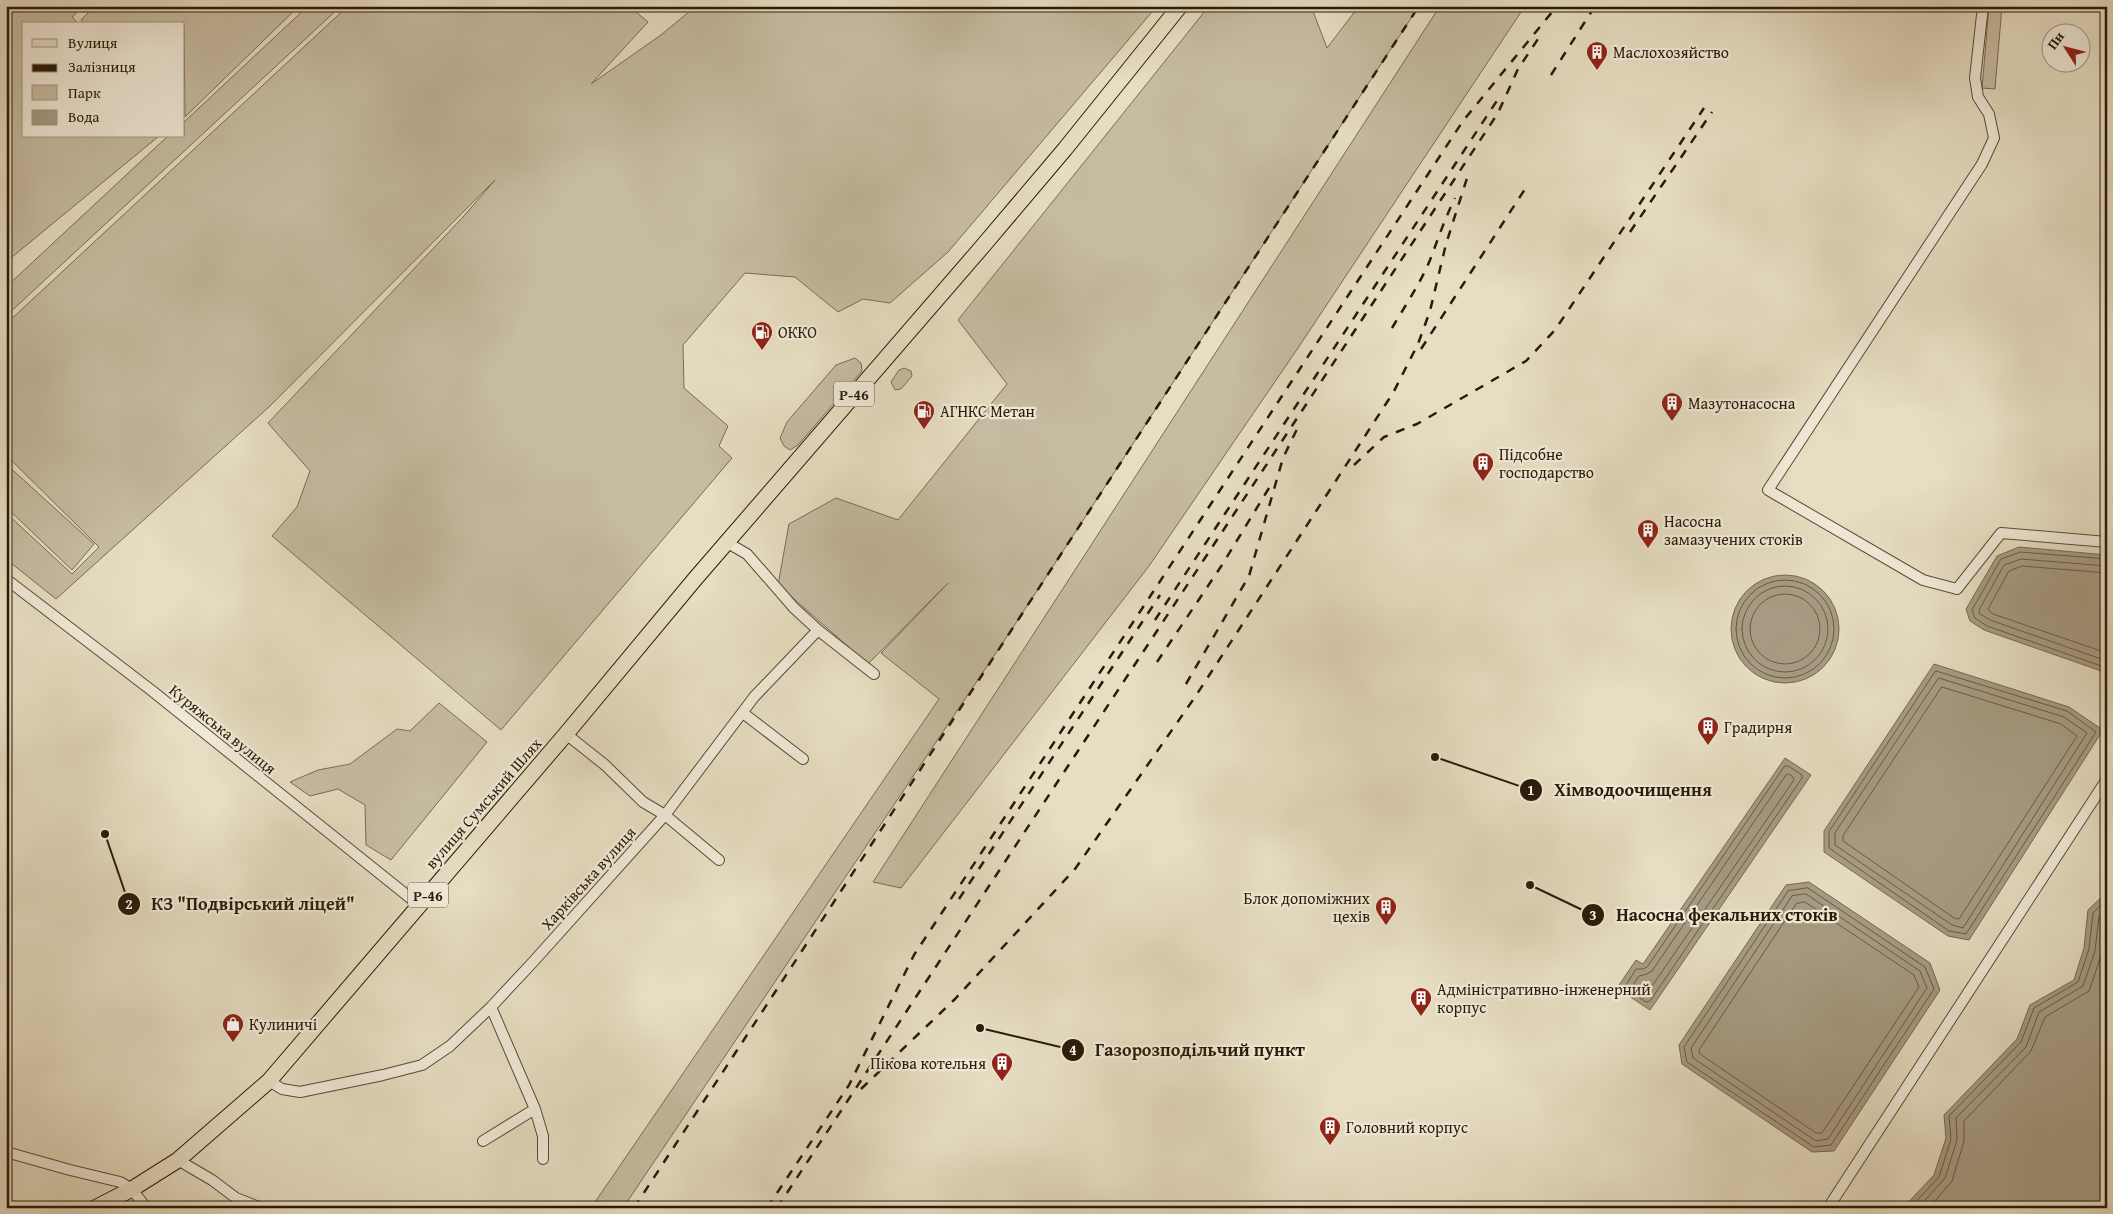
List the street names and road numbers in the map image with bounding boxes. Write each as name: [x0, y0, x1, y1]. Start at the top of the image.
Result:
road number: Р-46: [834, 382, 874, 406]
street label: Куряжська вулиця: [164, 678, 282, 780]
street label: вулиця Сумський Шлях: [419, 731, 547, 874]
street label: Харківська вулиця: [535, 821, 641, 935]
road number: Р-46: [408, 882, 448, 908]

